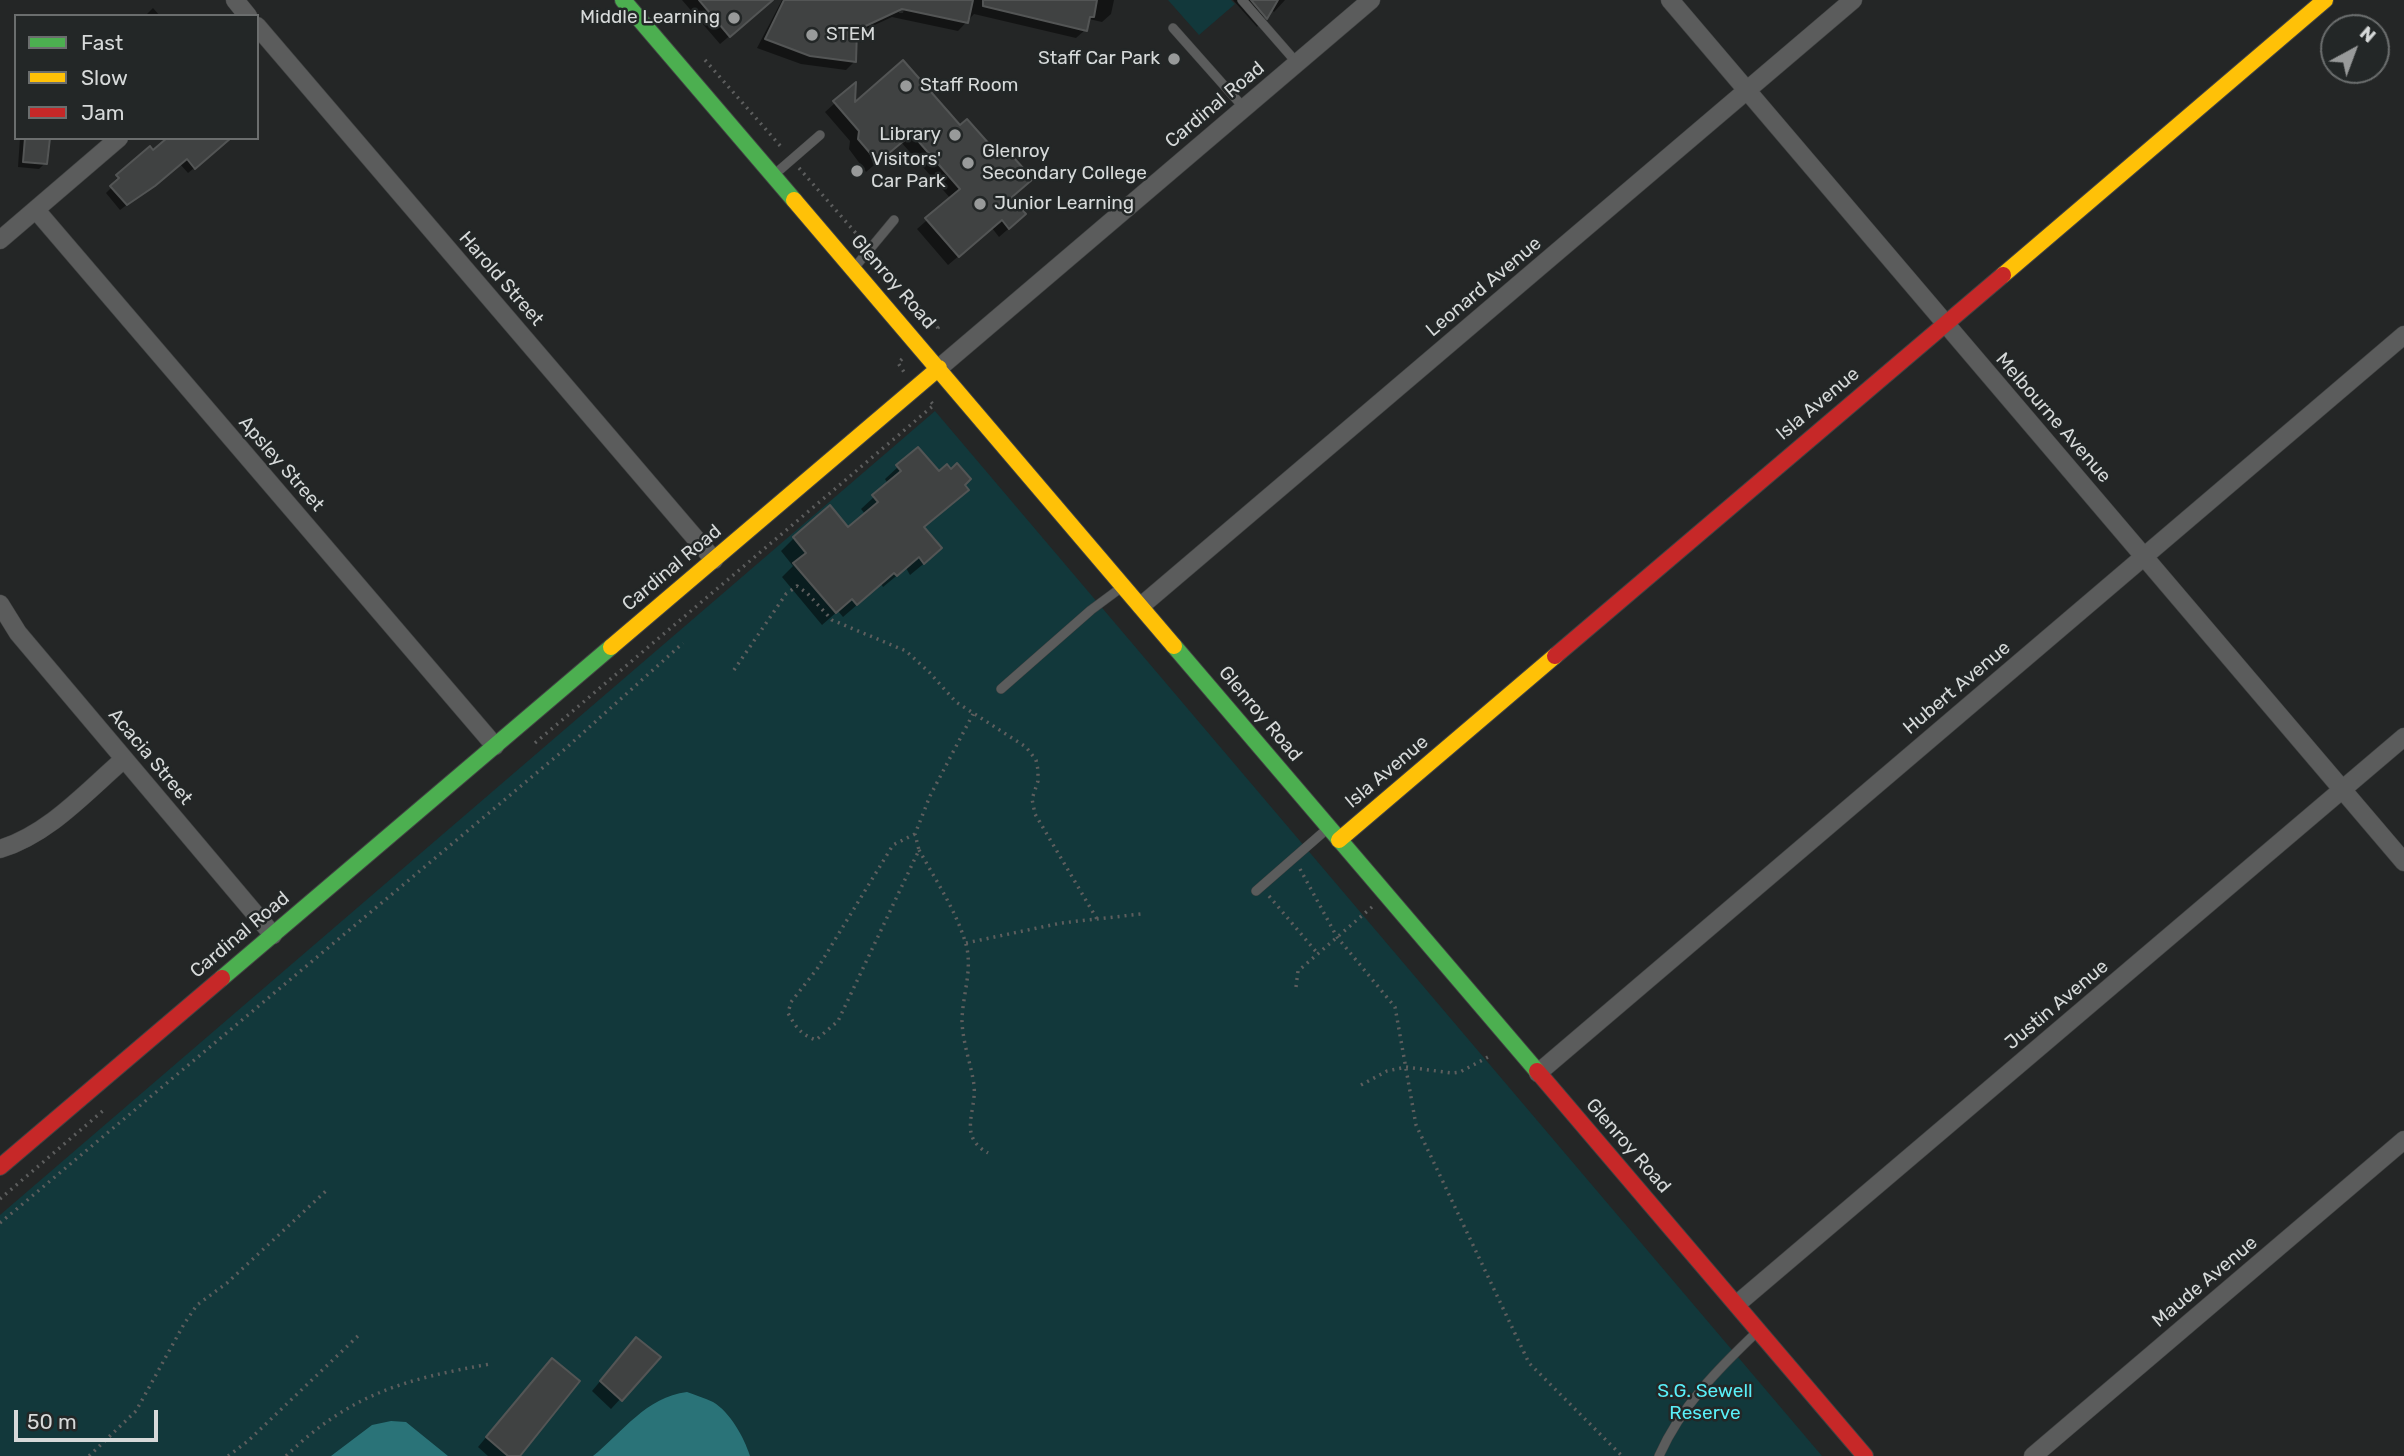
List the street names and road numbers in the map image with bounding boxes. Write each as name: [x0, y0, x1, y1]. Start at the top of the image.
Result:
street label: Cardinal Road: [1161, 57, 1269, 153]
street label: Harold Street: [454, 227, 548, 331]
street label: Glenroy Road: [846, 230, 940, 334]
street label: Leonard Avenue: [1422, 232, 1546, 342]
street label: Melbourne Avenue: [1990, 348, 2116, 488]
street label: Isla Avenue: [1772, 363, 1864, 445]
street label: Apsley Street: [233, 412, 329, 516]
street label: Cardinal Road: [618, 520, 726, 616]
street label: Hubert Avenue: [1899, 637, 2015, 739]
street label: Glenroy Road: [1214, 662, 1306, 766]
street label: Acacia Street: [103, 704, 197, 810]
street label: Isla Avenue: [1341, 731, 1433, 813]
street label: Cardinal Road: [186, 887, 294, 983]
street label: Justin Avenue: [2001, 955, 2113, 1055]
street label: Glenroy Road: [1581, 1094, 1675, 1198]
street label: Maude Avenue: [2148, 1231, 2262, 1333]

